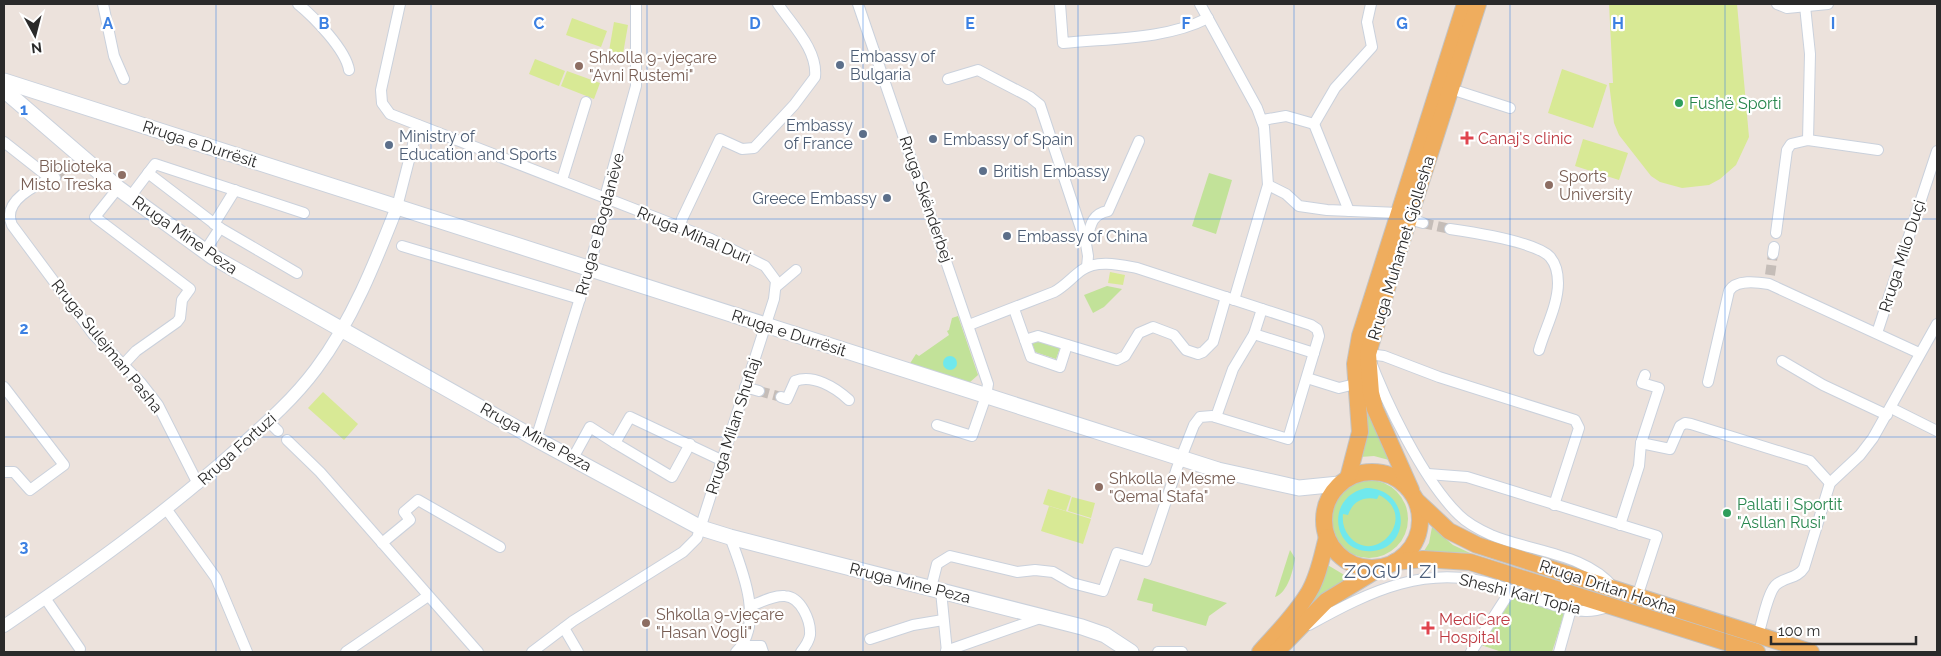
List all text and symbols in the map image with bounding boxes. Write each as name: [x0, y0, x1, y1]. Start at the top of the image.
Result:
north arrow: [10, 10, 60, 60]
text: A: [103, 14, 114, 33]
text: B: [319, 14, 330, 33]
text: C: [534, 14, 545, 33]
text: D: [749, 14, 761, 33]
text: E: [965, 14, 975, 33]
text: F: [1181, 14, 1191, 33]
text: G: [1396, 14, 1408, 33]
text: H: [1612, 14, 1624, 33]
text: I: [1831, 14, 1835, 33]
text: N: [30, 39, 43, 56]
place label: Embassy of Bulgaria: [850, 47, 936, 84]
place label: Shkolla 9-vjeçare "Avni Rustemi": [589, 48, 717, 85]
marker: Embassy of Bulgaria: [834, 59, 846, 71]
marker: Shkolla 9-vjeçare "Avni Rustemi": [573, 60, 585, 72]
place label: Fushë Sporti: [1689, 94, 1782, 113]
marker: Fushë Sporti: [1673, 97, 1685, 109]
text: 1: [20, 100, 28, 119]
street label: Rruga e Durrësit: [140, 116, 260, 172]
place label: Embassy of France: [784, 116, 853, 153]
place label: Ministry of Education and Sports: [399, 127, 557, 164]
marker: Embassy of France: [857, 128, 869, 140]
place label: Canaj's clinic: [1478, 129, 1573, 148]
place label: Embassy of Spain: [943, 130, 1073, 149]
marker: Canaj's clinic: [1460, 131, 1474, 145]
street label: Rruga Skënderbej: [895, 133, 957, 265]
marker: Embassy of Spain: [927, 133, 939, 145]
marker: Ministry of Education and Sports: [383, 139, 395, 151]
street label: Rruga e Bogdanëve: [572, 151, 628, 297]
street label: Rruga Muhamet Gjollesha: [1364, 154, 1438, 342]
place label: Biblioteka Misto Treska: [20, 157, 112, 194]
place label: British Embassy: [993, 162, 1110, 181]
marker: British Embassy: [977, 165, 989, 177]
place label: Sports University: [1559, 167, 1633, 204]
marker: Biblioteka Misto Treska: [116, 169, 128, 181]
marker: Sports University: [1543, 179, 1555, 191]
place label: Greece Embassy: [752, 189, 877, 208]
street label: Rruga Mine Peza: [129, 192, 241, 278]
marker: Greece Embassy: [881, 192, 893, 204]
street label: Rruga Milo Duçi: [1875, 197, 1929, 315]
street label: Rruga Mihal Duri: [634, 202, 754, 268]
place label: Embassy of China: [1017, 227, 1148, 246]
marker: Embassy of China: [1001, 230, 1013, 242]
street label: Rruga Sulejman Pasha: [47, 276, 167, 416]
street label: Rruga e Durrësit: [729, 305, 849, 361]
text: 2: [19, 319, 29, 338]
street label: Rruga Milan Shuflaj: [702, 355, 764, 497]
street label: Rruga Mine Peza: [477, 399, 595, 475]
street label: Rruga Fortuzi: [194, 409, 280, 489]
place label: Shkolla e Mesme "Qemal Stafa": [1109, 469, 1236, 506]
marker: Shkolla e Mesme "Qemal Stafa": [1093, 481, 1105, 493]
place label: Pallati i Sportit "Asllan Rusi": [1737, 495, 1843, 532]
marker: Pallati i Sportit "Asllan Rusi": [1721, 507, 1733, 519]
text: 3: [20, 537, 29, 556]
street label: Rruga Dritan Hoxha: [1537, 556, 1679, 618]
street label: Rruga Mine Peza: [847, 559, 973, 607]
district label: ZOGU I ZI: [1344, 560, 1438, 582]
street label: Sheshi Karl Topia: [1457, 570, 1583, 618]
place label: Shkolla 9-vjeçare "Hasan Vogli": [656, 605, 784, 642]
place label: MediCare Hospital: [1439, 610, 1510, 647]
scale bar: [1771, 614, 1916, 646]
marker: Shkolla 9-vjeçare "Hasan Vogli": [640, 617, 652, 629]
marker: MediCare Hospital: [1421, 621, 1435, 635]
text: 100 m: [1778, 622, 1820, 640]

